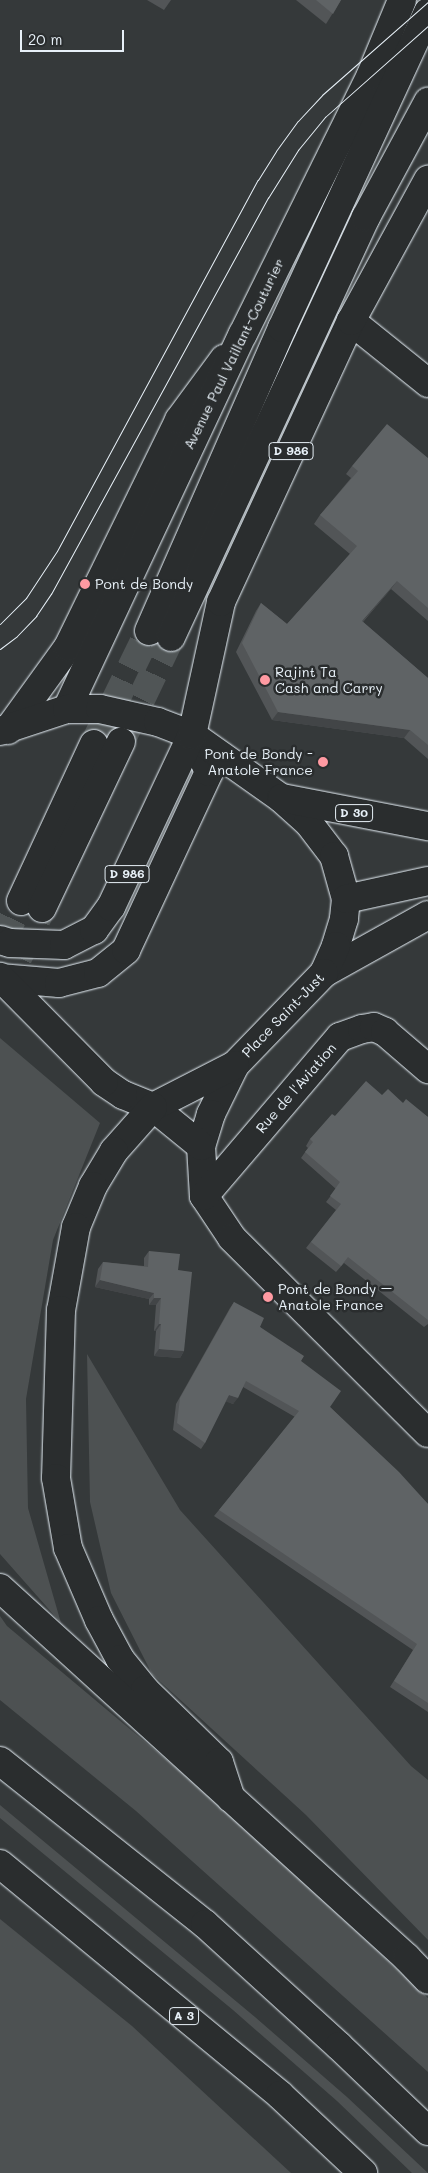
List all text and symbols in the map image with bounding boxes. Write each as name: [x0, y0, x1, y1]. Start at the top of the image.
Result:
scale bar: [22, 20, 126, 52]
text: 20 m: [28, 29, 62, 49]
street label: Avenue Paul Vaillant-Couturier: [180, 256, 288, 452]
road number: D 986: [268, 442, 314, 461]
place label: Pont de Bondy: [95, 576, 193, 592]
marker: Pont de Bondy: [79, 578, 91, 590]
place label: Rajint Ta Cash and Carry: [275, 664, 383, 696]
marker: Rajint Ta Cash and Carry: [259, 674, 271, 686]
place label: Pont de Bondy - Anatole France: [204, 746, 313, 779]
marker: Pont de Bondy - Anatole France: [317, 756, 329, 768]
road number: D 30: [334, 804, 374, 822]
road number: D 986: [104, 864, 150, 884]
street label: Place Saint-Just: [238, 969, 328, 1061]
street label: Rue de l'Aviation: [252, 1040, 340, 1136]
place label: Pont de Bondy – Anatole France: [278, 1281, 392, 1314]
marker: Pont de Bondy – Anatole France: [262, 1291, 274, 1303]
road number: A 3: [169, 2006, 199, 2025]

